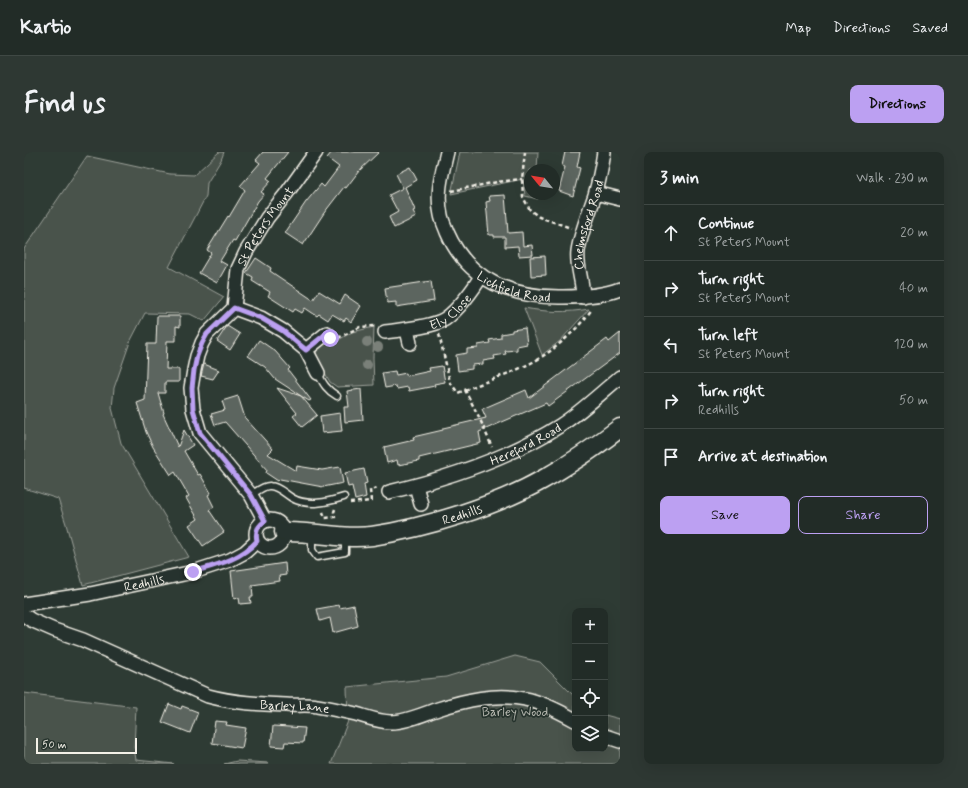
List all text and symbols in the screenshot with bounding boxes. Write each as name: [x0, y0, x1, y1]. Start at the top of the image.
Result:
text: Kartio: [20, 15, 71, 40]
text: Map: [785, 19, 811, 37]
text: Directions: [833, 19, 891, 37]
text: Saved: [913, 19, 948, 37]
button: Directions: [850, 85, 944, 123]
text: Find us: [24, 86, 105, 123]
north arrow: [524, 164, 560, 200]
text: 3 min: [660, 167, 699, 189]
text: Walk · 230 m: [856, 170, 928, 187]
street label: Chelmsford Road: [571, 178, 609, 271]
street label: St Peters Mount: [234, 184, 298, 269]
text: Continue: [698, 214, 754, 234]
icon: ahead: [660, 222, 682, 244]
text: 20 m: [900, 224, 928, 241]
text: St Peters Mount: [698, 234, 790, 251]
street label: Lichfield Road: [473, 268, 551, 307]
text: Turn right: [698, 270, 765, 290]
icon: right: [660, 278, 682, 300]
text: 40 m: [899, 280, 928, 297]
text: St Peters Mount: [698, 290, 790, 307]
street label: Ely Close: [428, 291, 476, 335]
text: Turn left: [698, 326, 758, 346]
route start: [321, 329, 339, 347]
icon: left: [660, 334, 682, 356]
text: 120 m: [894, 336, 928, 353]
text: St Peters Mount: [698, 346, 790, 363]
text: Turn right: [698, 382, 765, 402]
icon: right: [660, 390, 682, 412]
text: 50 m: [899, 392, 928, 409]
text: Redhills: [698, 402, 739, 419]
street label: Hereford Road: [488, 420, 565, 470]
icon: arrive: [660, 446, 682, 468]
text: Arrive at destination: [698, 447, 827, 467]
button: Save: [660, 496, 790, 534]
button: Share: [798, 496, 928, 534]
street label: Redhills: [440, 501, 485, 530]
route end: [184, 563, 202, 581]
street label: Redhills: [123, 571, 166, 597]
map controls: [572, 608, 608, 752]
button: +: [572, 608, 608, 644]
button: −: [572, 644, 608, 680]
button: locate: [572, 680, 608, 716]
street label: Barley Lane: [260, 697, 331, 718]
park label: Barley Wood: [482, 704, 548, 721]
button: layers: [572, 716, 608, 752]
scale bar: [36, 736, 137, 755]
text: 50 m: [42, 738, 67, 752]

